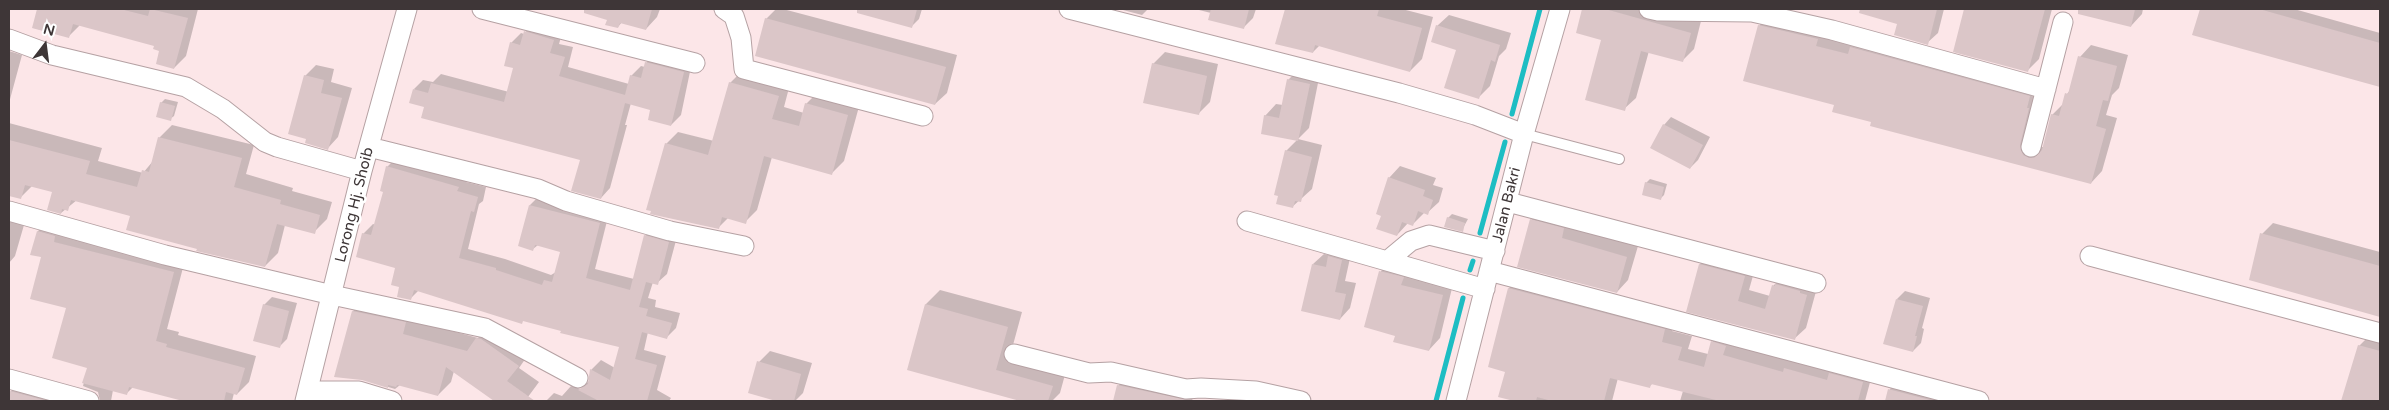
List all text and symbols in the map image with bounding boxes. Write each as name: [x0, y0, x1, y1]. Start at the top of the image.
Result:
north arrow: [20, 20, 70, 70]
text: N: [41, 20, 57, 40]
street label: Lorong Hj. Shoib: [332, 145, 378, 265]
street label: Jalan Bakri: [1489, 165, 1525, 245]

